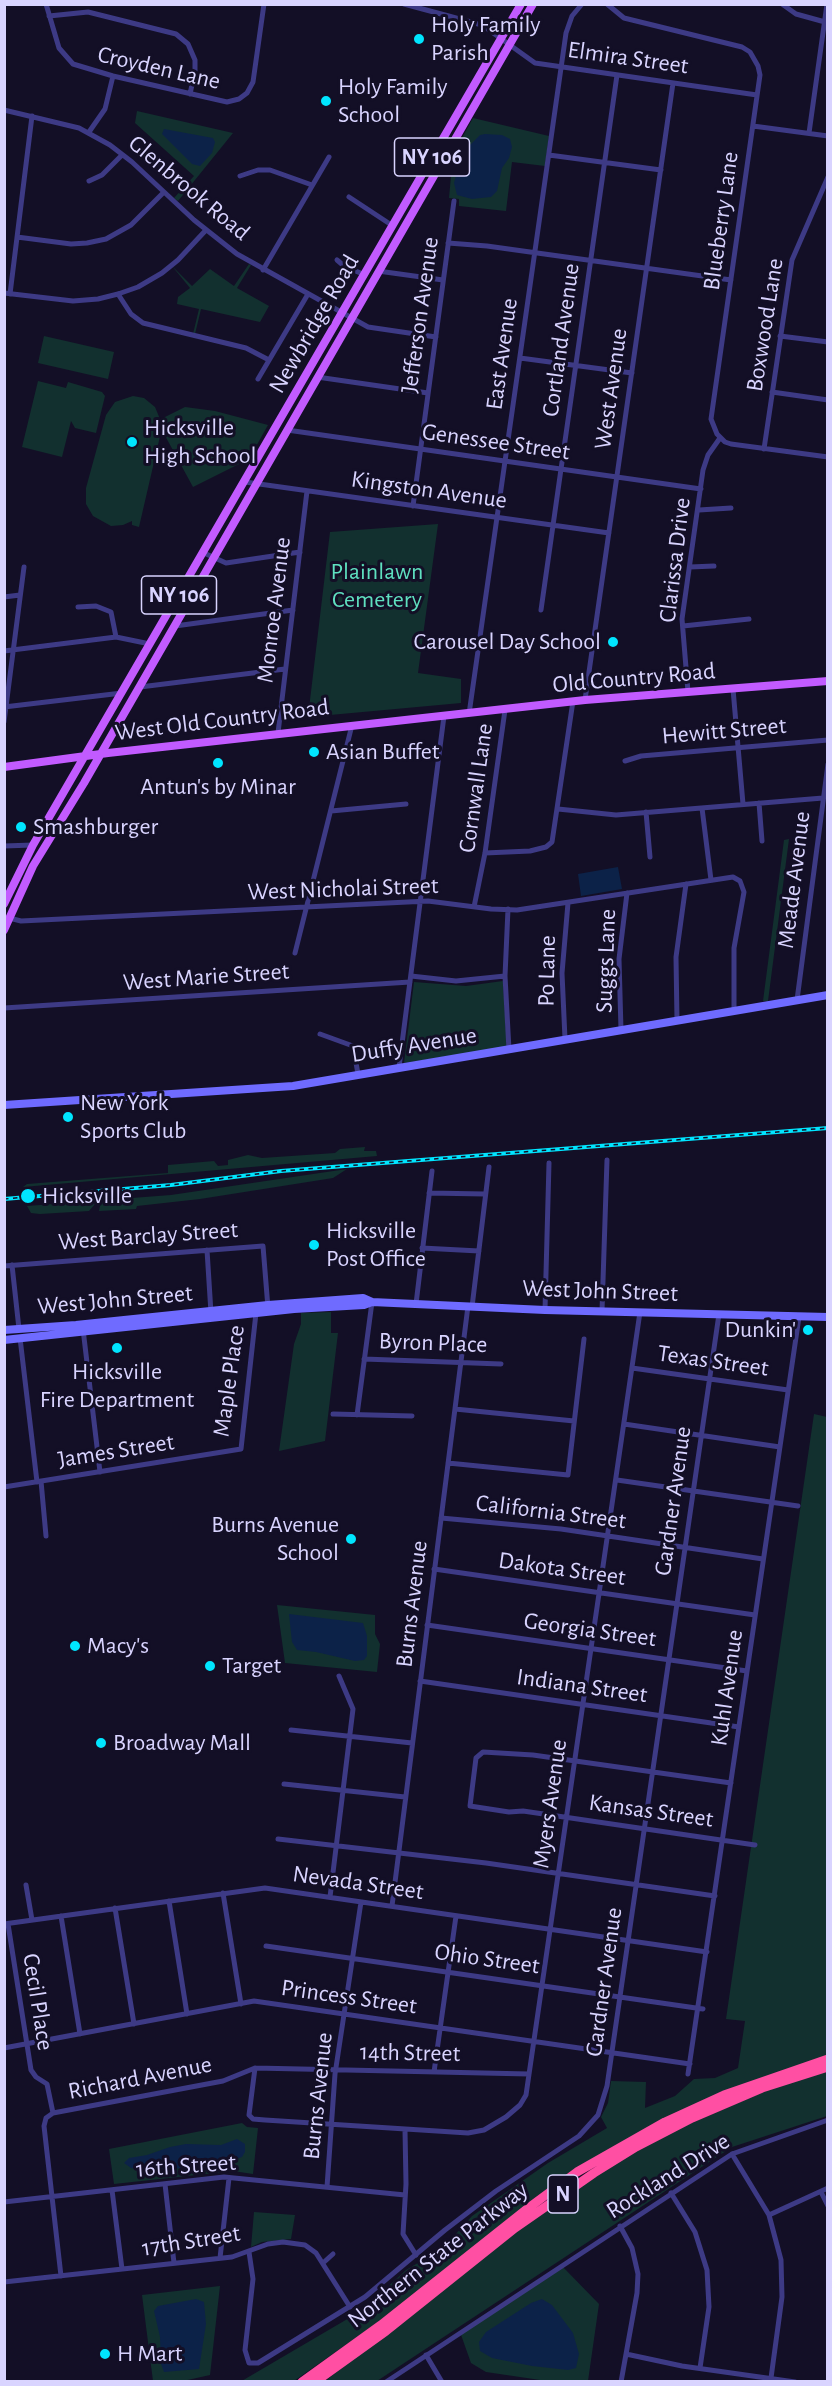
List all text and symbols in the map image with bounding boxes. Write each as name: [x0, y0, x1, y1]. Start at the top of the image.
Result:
place label: Holy Family Parish: [431, 11, 541, 67]
marker: Holy Family Parish: [412, 32, 426, 46]
street label: Elmira Street: [566, 35, 690, 81]
street label: Croyden Lane: [95, 40, 223, 96]
place label: Holy Family School: [338, 73, 448, 129]
marker: Holy Family School: [319, 94, 333, 108]
street label: Glenbrook Road: [122, 129, 256, 247]
road number: NY 106: [394, 138, 470, 176]
street label: Blueberry Lane: [697, 150, 745, 292]
street label: Jefferson Avenue: [395, 235, 445, 395]
street label: Newbridge Road: [263, 249, 365, 399]
street label: Boxwood Lane: [740, 256, 790, 394]
street label: Cortland Avenue: [536, 262, 586, 418]
street label: East Avenue: [480, 296, 524, 412]
street label: West Avenue: [588, 327, 634, 451]
place label: Hicksville High School: [144, 414, 256, 470]
street label: Genessee Street: [420, 417, 572, 467]
marker: Hicksville High School: [125, 435, 139, 449]
street label: Kingston Avenue: [349, 465, 509, 515]
street label: Clarissa Drive: [653, 496, 697, 624]
street label: Monroe Avenue: [251, 535, 297, 685]
park label: Plainlawn Cemetery: [331, 558, 423, 614]
road number: NY 106: [142, 576, 216, 614]
place label: Carousel Day School: [414, 628, 601, 656]
marker: Carousel Day School: [606, 635, 620, 649]
street label: Old Country Road: [551, 657, 717, 699]
street label: West Old Country Road: [113, 693, 331, 747]
street label: Hewitt Street: [661, 711, 787, 751]
street label: Cornwall Lane: [453, 722, 499, 854]
place label: Asian Buffet: [326, 738, 439, 766]
marker: Asian Buffet: [307, 745, 321, 759]
marker: Antun's by Minar: [211, 756, 225, 770]
place label: Antun's by Minar: [140, 773, 296, 801]
street label: Meade Avenue: [771, 810, 817, 950]
place label: Smashburger: [33, 813, 158, 841]
marker: Smashburger: [14, 820, 28, 834]
street label: West Nicholai Street: [247, 871, 439, 907]
street label: Suggs Lane: [590, 908, 622, 1014]
street label: Po Lane: [532, 935, 562, 1007]
street label: West Marie Street: [122, 957, 290, 997]
street label: Duffy Avenue: [349, 1021, 479, 1069]
place label: New York Sports Club: [80, 1089, 186, 1145]
marker: New York Sports Club: [61, 1110, 75, 1124]
place label: Hicksville: [42, 1182, 132, 1210]
marker: Hicksville: [19, 1187, 37, 1205]
street label: West Barclay Street: [57, 1215, 239, 1257]
place label: Hicksville Post Office: [326, 1217, 426, 1273]
marker: Hicksville Post Office: [307, 1238, 321, 1252]
street label: West John Street: [522, 1274, 678, 1308]
street label: West John Street: [36, 1279, 194, 1321]
place label: Dunkin': [725, 1316, 796, 1344]
street label: Maple Place: [207, 1323, 251, 1439]
marker: Dunkin': [801, 1323, 815, 1337]
street label: Byron Place: [378, 1327, 488, 1359]
street label: Texas Street: [656, 1339, 770, 1383]
marker: Hicksville Fire Department: [110, 1341, 124, 1355]
place label: Hicksville Fire Department: [40, 1358, 194, 1414]
street label: Gardner Avenue: [648, 1425, 698, 1577]
street label: James Street: [56, 1428, 176, 1474]
street label: California Street: [474, 1488, 628, 1536]
place label: Burns Avenue School: [211, 1511, 339, 1567]
marker: Burns Avenue School: [344, 1532, 358, 1546]
street label: Burns Avenue: [390, 1539, 434, 1669]
street label: Dakota Street: [497, 1546, 627, 1592]
street label: Georgia Street: [522, 1606, 658, 1654]
street label: Kuhl Avenue: [705, 1628, 749, 1748]
place label: Macy's: [87, 1632, 149, 1660]
marker: Macy's: [68, 1639, 82, 1653]
place label: Target: [222, 1652, 281, 1680]
marker: Target: [203, 1659, 217, 1673]
street label: Indiana Street: [515, 1663, 649, 1709]
place label: Broadway Mall: [113, 1729, 251, 1757]
marker: Broadway Mall: [94, 1736, 108, 1750]
street label: Myers Avenue: [527, 1738, 573, 1870]
street label: Kansas Street: [587, 1788, 715, 1834]
street label: Nevada Street: [291, 1860, 425, 1906]
street label: Gardner Avenue: [579, 1906, 629, 2058]
street label: Ohio Street: [433, 1937, 541, 1981]
street label: Cecil Place: [16, 1951, 60, 2053]
street label: Princess Street: [279, 1973, 419, 2021]
street label: Burns Avenue: [297, 2031, 339, 2161]
street label: 14th Street: [360, 2038, 460, 2068]
street label: Richard Avenue: [66, 2050, 214, 2106]
street label: Rockland Drive: [601, 2127, 735, 2225]
street label: 16th Street: [135, 2148, 237, 2184]
road number: N: [548, 2175, 578, 2213]
street label: Northern State Parkway: [342, 2176, 534, 2334]
street label: 17th Street: [140, 2219, 242, 2263]
place label: H Mart: [117, 2340, 182, 2368]
marker: H Mart: [98, 2347, 112, 2361]

